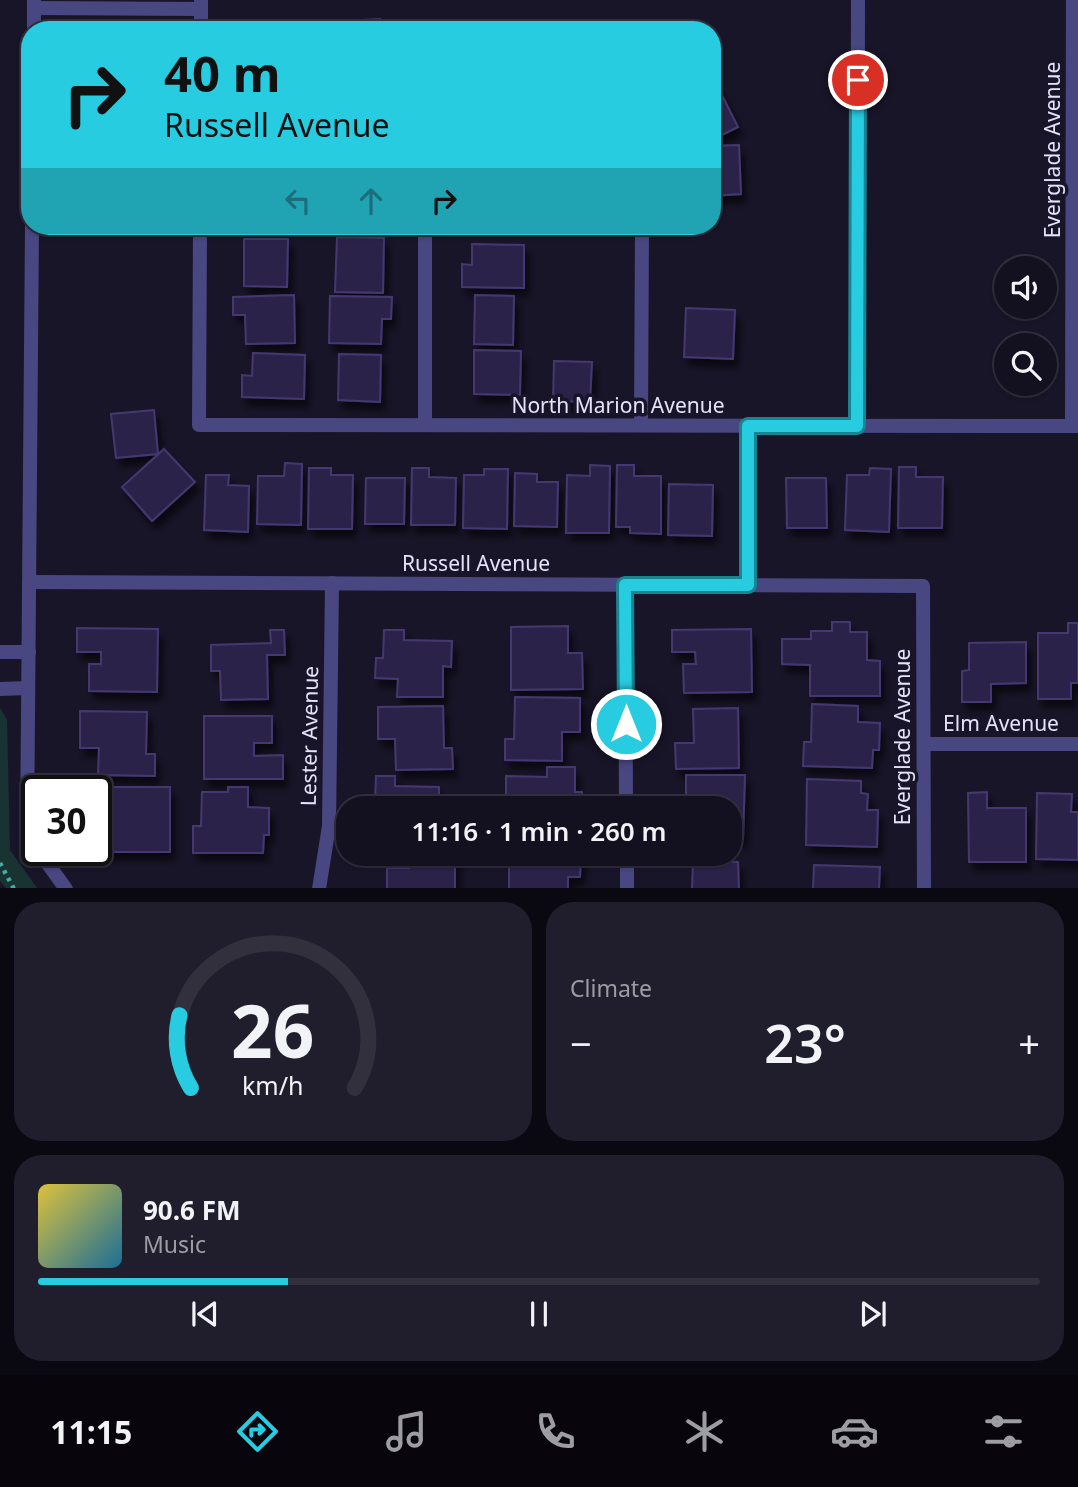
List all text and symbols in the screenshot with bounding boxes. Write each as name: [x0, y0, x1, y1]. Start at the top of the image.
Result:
text: 40 m: [164, 40, 281, 106]
icon: right: [49, 49, 140, 140]
pin: [828, 50, 888, 110]
icon: arrive: [839, 61, 877, 99]
street label: Everglade Avenue: [1038, 62, 1066, 238]
text: Russell Avenue: [164, 103, 390, 146]
icon: left: [279, 182, 317, 220]
icon: ahead: [352, 182, 390, 220]
icon: right: [425, 182, 463, 220]
map controls: [994, 256, 1057, 396]
button: sound: [994, 256, 1057, 319]
button: search: [994, 333, 1057, 396]
street label: North Marion Avenue: [511, 391, 725, 419]
street label: Russell Avenue: [402, 549, 550, 577]
street label: Everglade Avenue: [888, 649, 916, 825]
street label: Lester Avenue: [294, 666, 324, 806]
position arrow: [589, 687, 663, 761]
street label: Elm Avenue: [943, 709, 1059, 737]
speed limit sign: 30: [21, 775, 112, 866]
text: 11:16 · 1 min · 260 m: [412, 813, 666, 849]
text: Climate: [570, 972, 652, 1004]
text: 26: [231, 980, 315, 1079]
text: 23°: [764, 1007, 846, 1078]
text: −: [570, 1017, 592, 1069]
text: +: [1018, 1017, 1040, 1069]
text: km/h: [242, 1067, 304, 1101]
text: 90.6 FM: [143, 1192, 240, 1228]
text: Music: [143, 1228, 206, 1260]
icon: previous: [186, 1295, 224, 1333]
icon: pause: [520, 1295, 558, 1333]
icon: next: [854, 1295, 892, 1333]
icon: directions: [233, 1407, 282, 1456]
icon: music: [382, 1407, 431, 1456]
icon: phone: [531, 1407, 580, 1456]
icon: climate: [680, 1407, 729, 1456]
icon: car: [830, 1407, 879, 1456]
icon: filters: [979, 1407, 1028, 1456]
text: 11:15: [50, 1410, 132, 1453]

